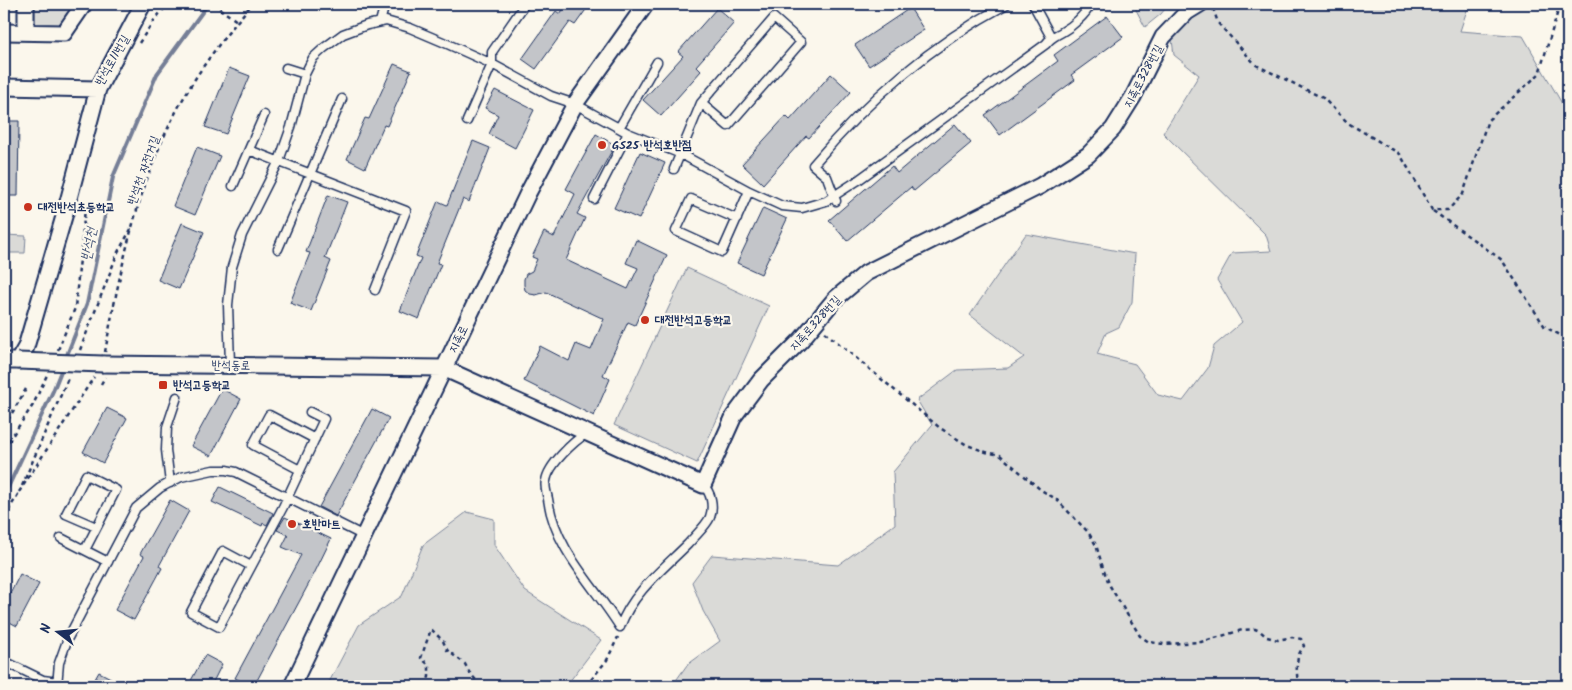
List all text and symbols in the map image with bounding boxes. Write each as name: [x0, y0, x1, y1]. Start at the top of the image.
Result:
street label: 반석로11번길: [90, 31, 135, 89]
street label: 지족로328번길: [1119, 41, 1168, 111]
street label: 반석천 자전거길: [122, 133, 165, 207]
place label: GS25 반석호반점: [612, 136, 692, 155]
marker: GS25 반석호반점: [596, 139, 608, 151]
place label: 대전반석초등학교: [37, 198, 115, 217]
marker: 대전반석초등학교: [22, 201, 34, 213]
water label: 반석천: [75, 224, 103, 263]
street label: 지족로328번길: [785, 291, 846, 355]
place label: 대전반석고등학교: [654, 311, 732, 330]
marker: 대전반석고등학교: [639, 314, 651, 326]
street label: 지족로: [444, 322, 473, 356]
street label: 반석동로: [212, 356, 250, 375]
place label: 반석고등학교: [173, 376, 231, 395]
marker: 반석고등학교: [157, 379, 169, 391]
place label: 호반마트: [302, 515, 341, 534]
marker: 호반마트: [286, 518, 298, 530]
north arrow: [32, 608, 82, 658]
text: N: [35, 621, 58, 636]

